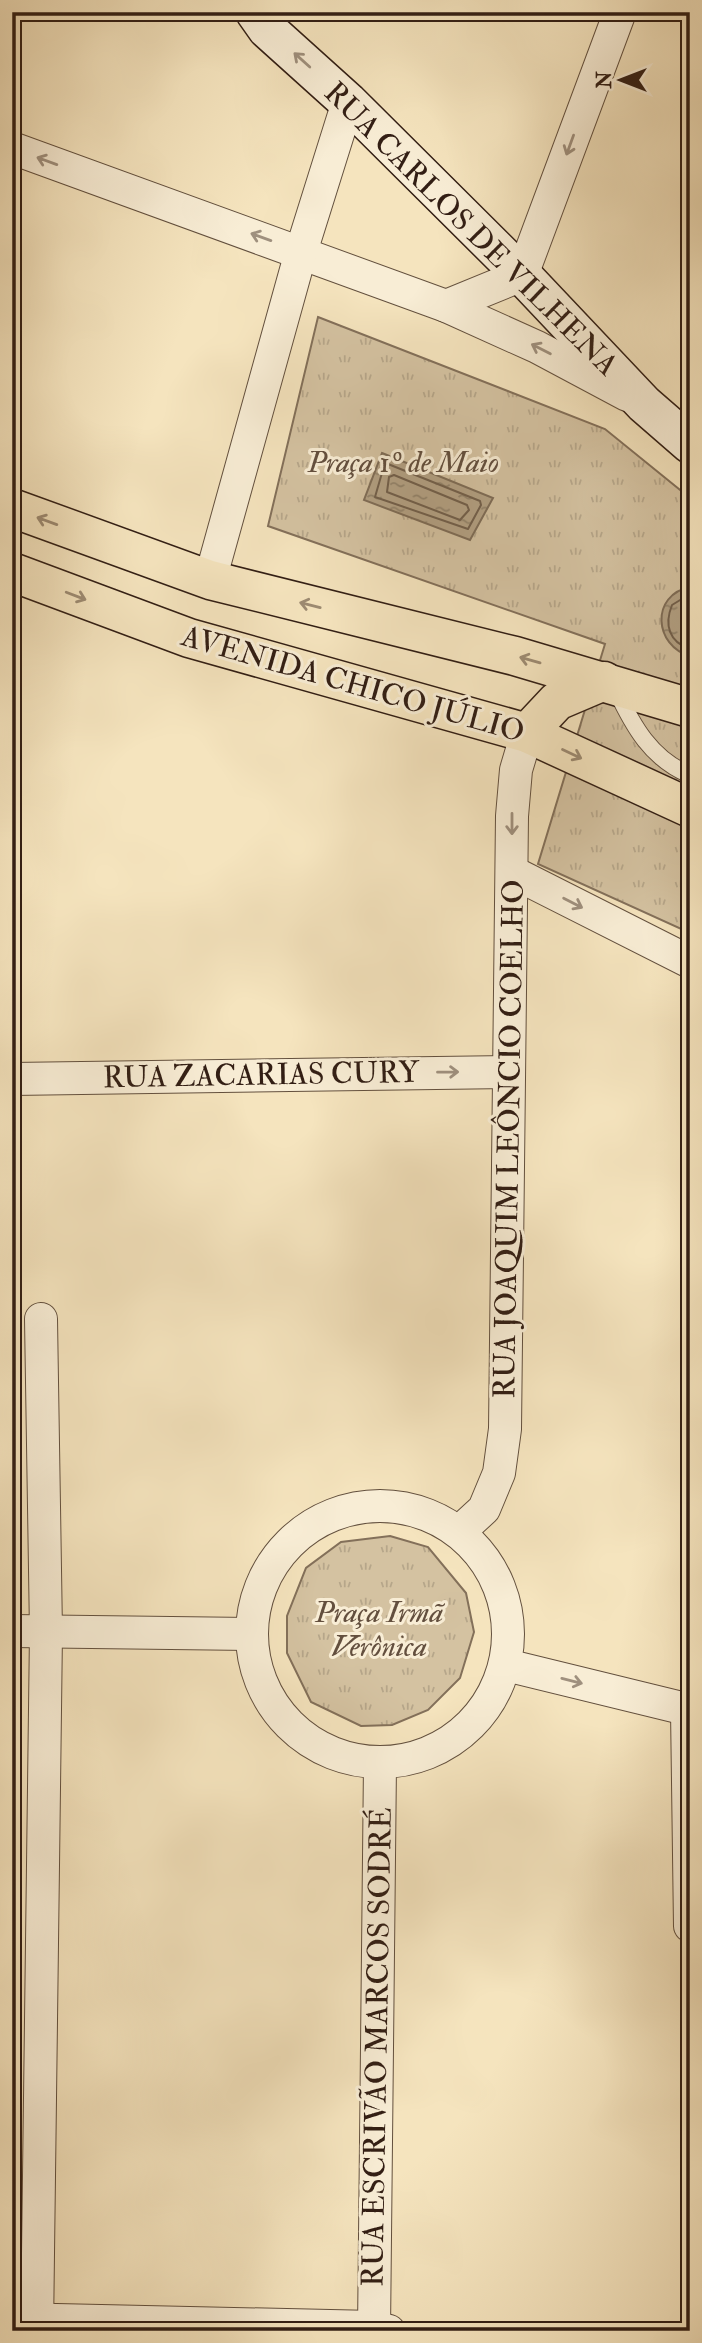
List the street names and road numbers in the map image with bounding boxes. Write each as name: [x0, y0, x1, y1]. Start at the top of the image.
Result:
street label: RUA CARLOS DE VILHENA: [317, 75, 625, 383]
street label: AVENIDA CHICO JÚLIO: [176, 616, 529, 751]
street label: RUA JOAQUIM LEÔNCIO COELHO: [486, 879, 532, 1399]
street label: RUA ZACARIAS CURY: [102, 1054, 421, 1096]
street label: RUA ESCRIVÃO MARCOS SODRÉ: [353, 1807, 400, 2287]

